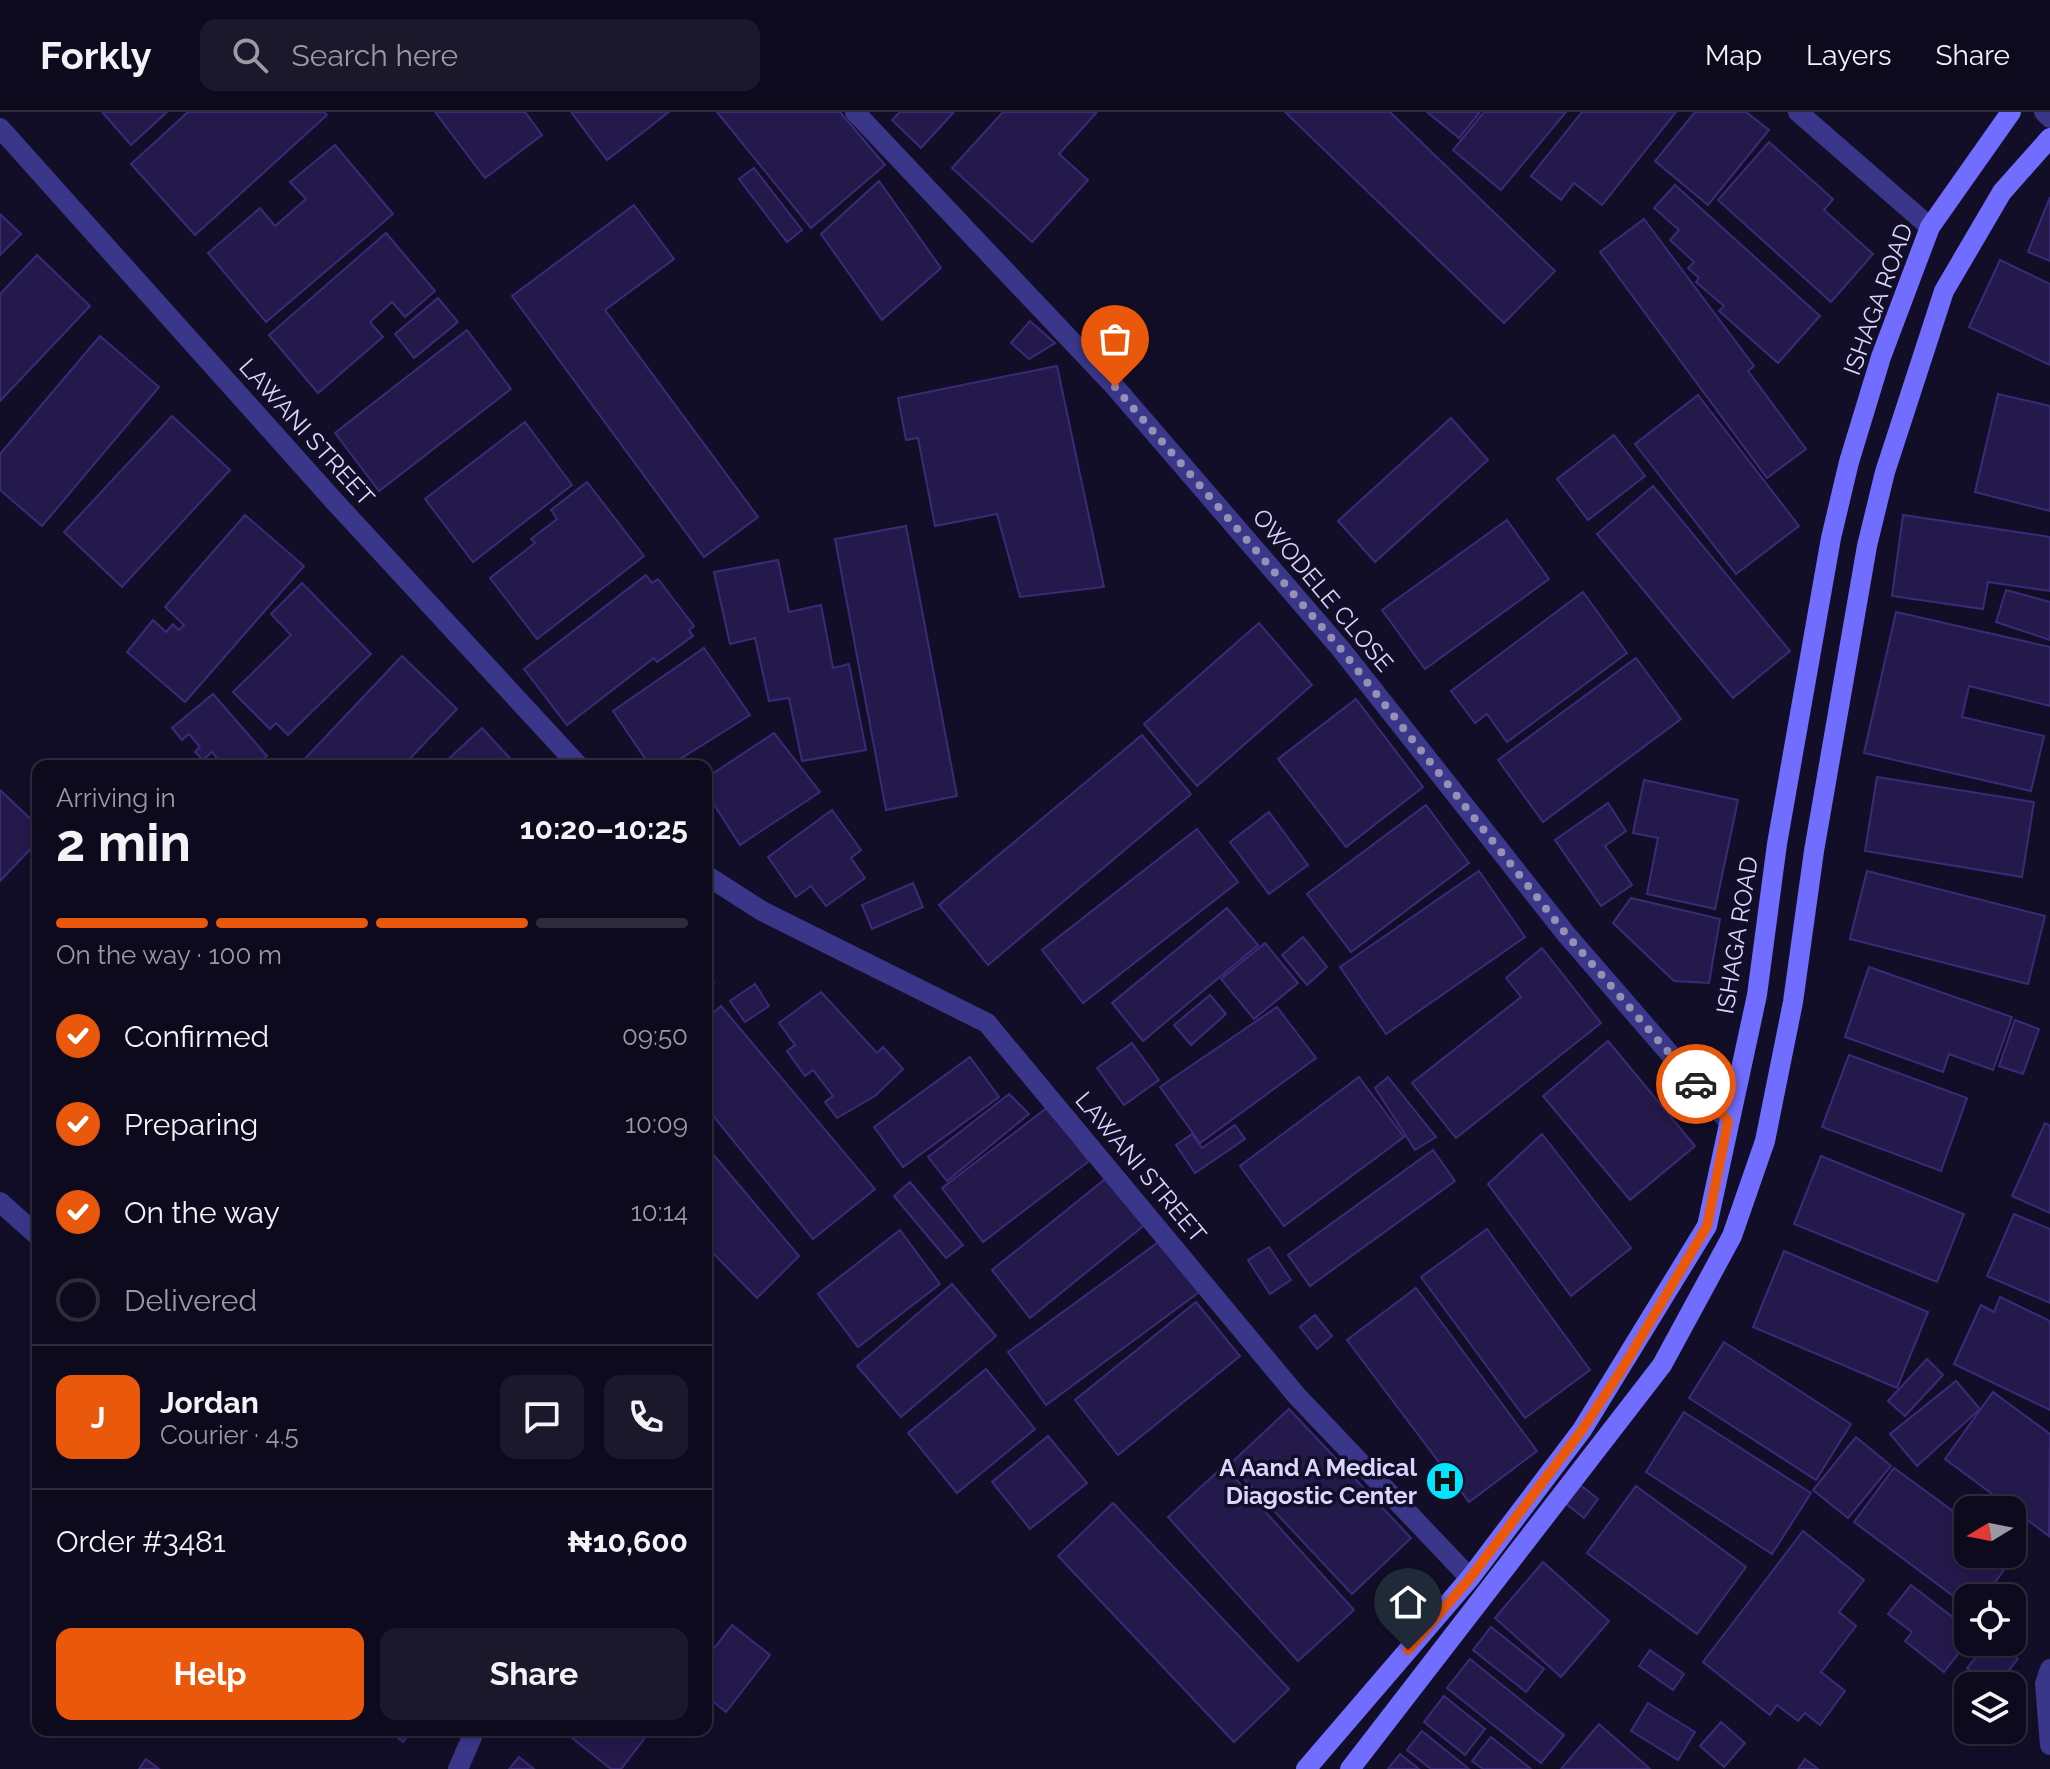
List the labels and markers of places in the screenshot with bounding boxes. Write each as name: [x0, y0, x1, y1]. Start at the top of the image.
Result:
pin: [1081, 305, 1149, 387]
place label: A Aand A Medical Diagostic Center: [1219, 1453, 1417, 1510]
hospital icon: A Aand A Medical Diagostic Center: [1424, 1460, 1466, 1502]
pin: [1374, 1568, 1442, 1650]

